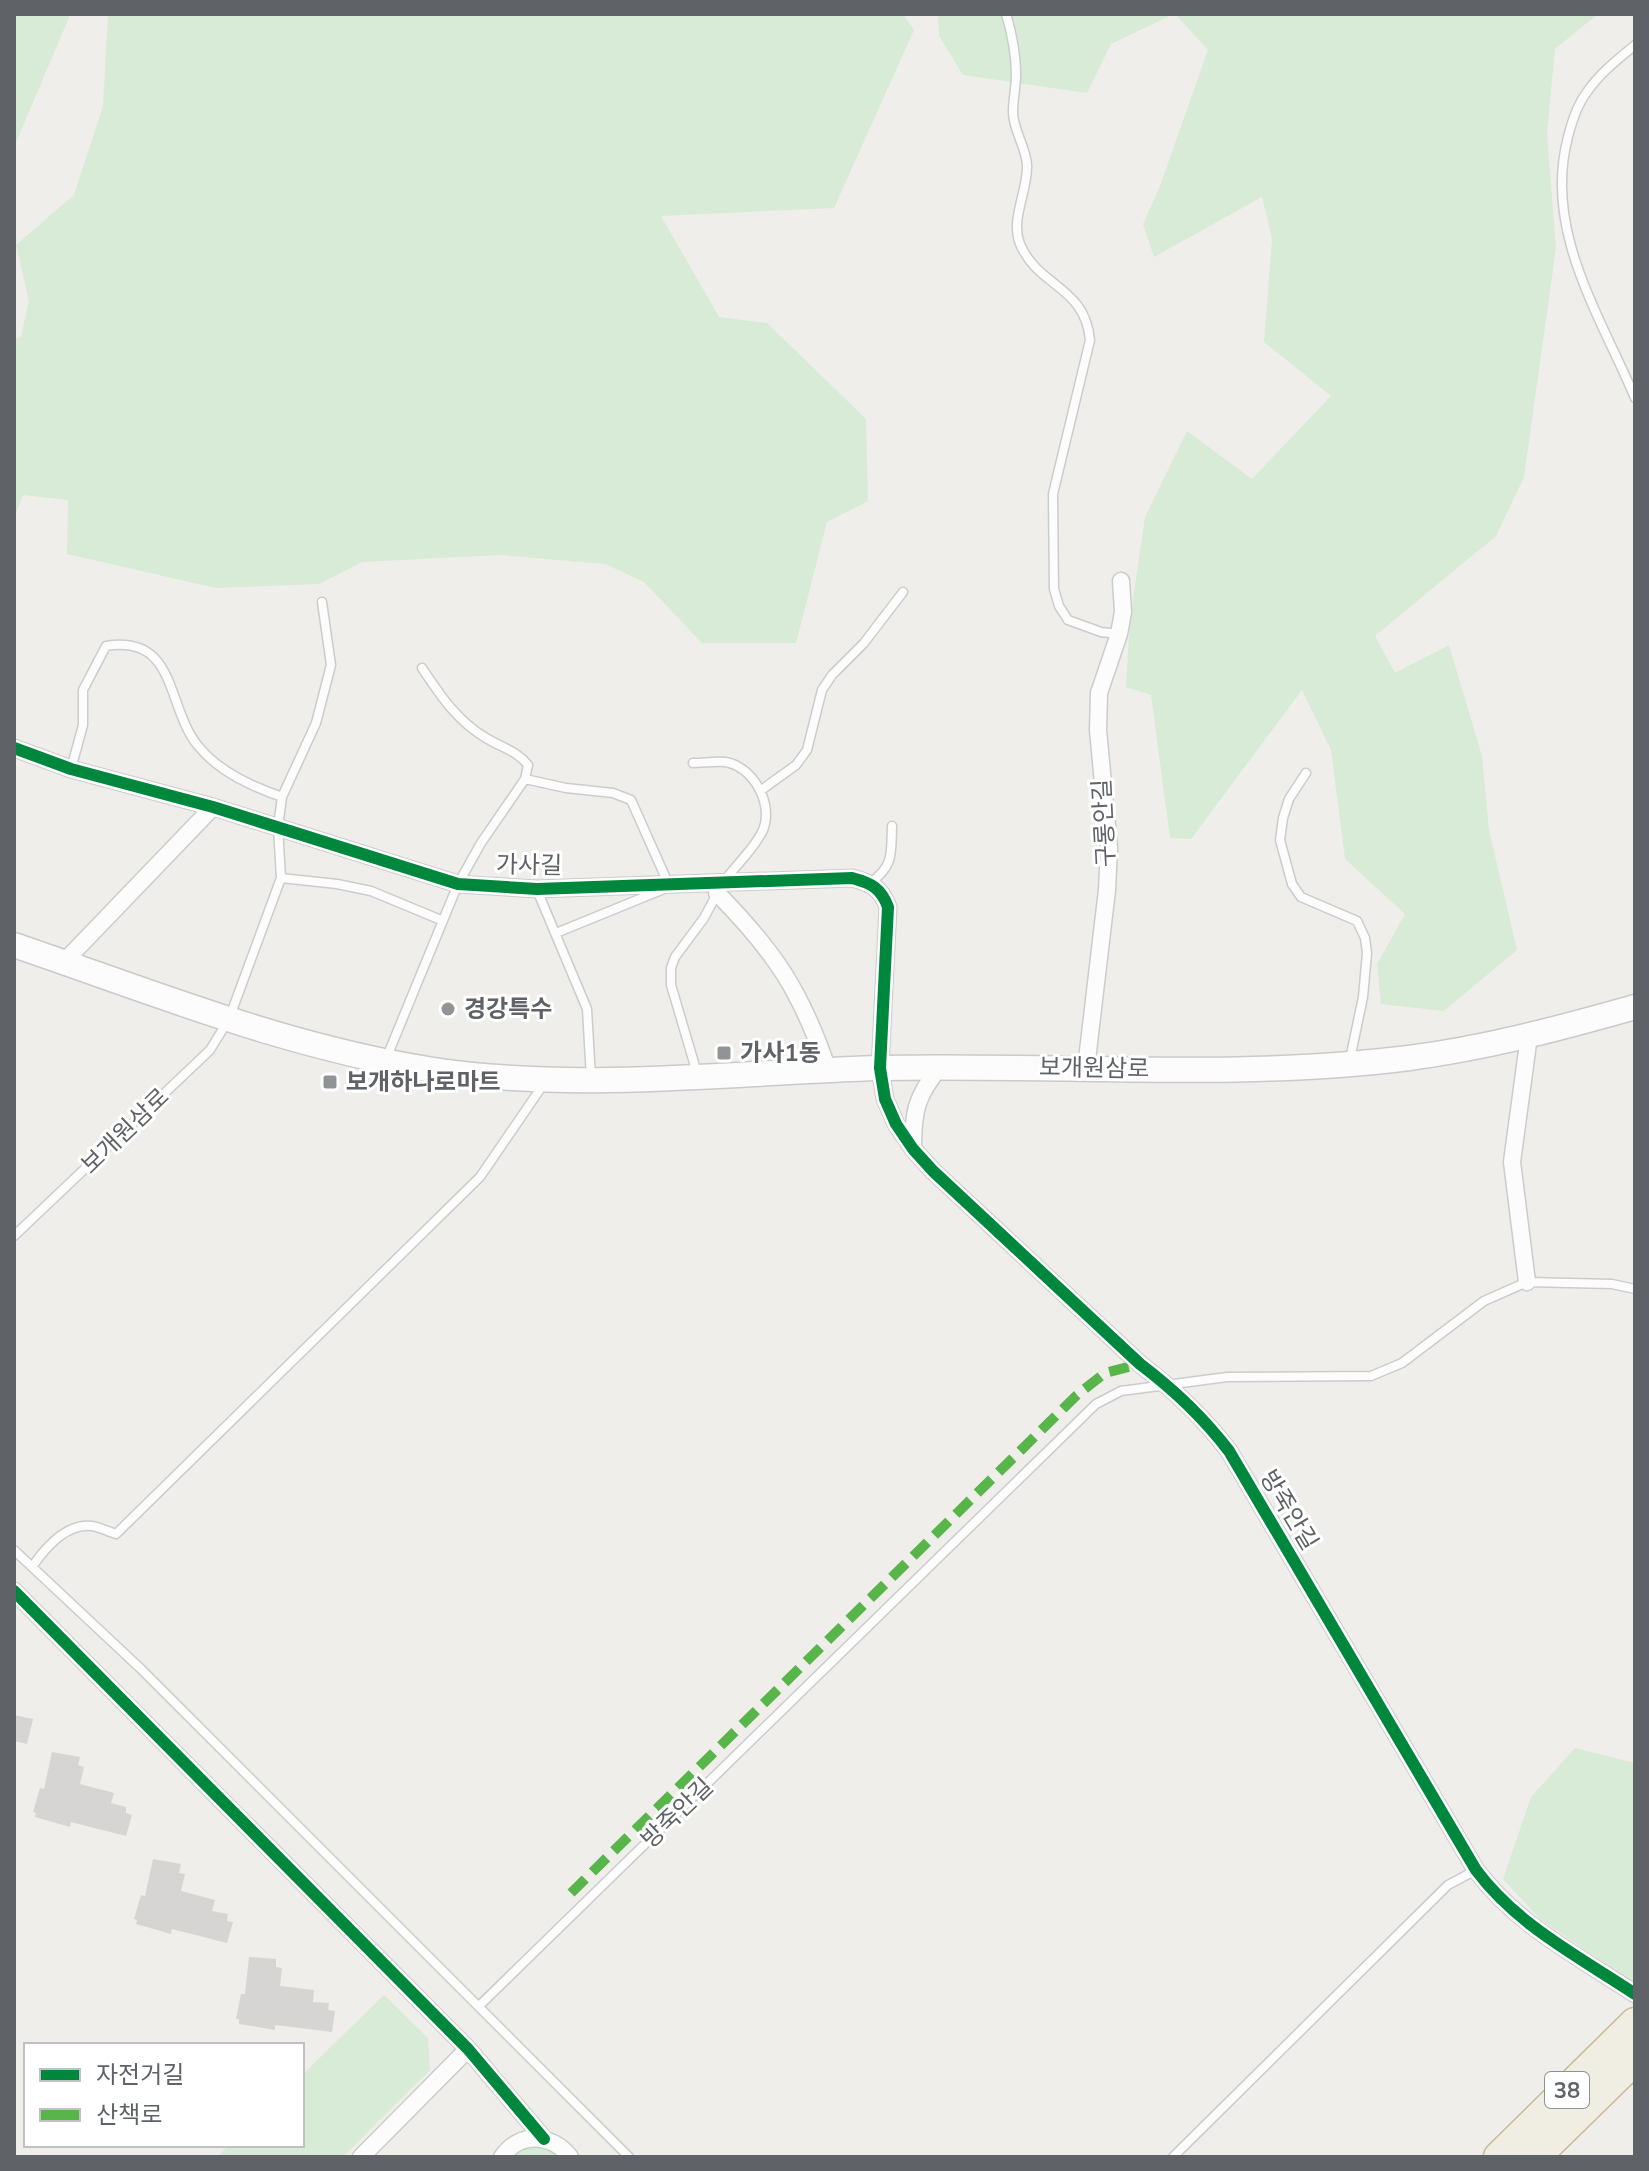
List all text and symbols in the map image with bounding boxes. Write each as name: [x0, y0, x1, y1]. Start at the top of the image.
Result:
street label: 구롱안길: [1086, 778, 1122, 868]
street label: 가사길: [496, 848, 562, 882]
place label: 경강특수: [464, 993, 552, 1025]
marker: 경강특수: [439, 1000, 457, 1018]
place label: 가사1동: [740, 1037, 821, 1069]
marker: 가사1동: [715, 1044, 733, 1062]
street label: 보개원삼로: [1039, 1051, 1149, 1085]
place label: 보개하나로마트: [346, 1066, 501, 1098]
marker: 보개하나로마트: [321, 1073, 339, 1091]
street label: 보개원삼로: [74, 1081, 176, 1181]
street label: 방죽안길: [1253, 1464, 1325, 1556]
street label: 방죽안길: [634, 1771, 720, 1855]
legend: [24, 2043, 304, 2147]
text: 자전거길: [96, 2059, 184, 2091]
road number: 38: [1545, 2072, 1589, 2108]
text: 산책로: [96, 2099, 162, 2131]

